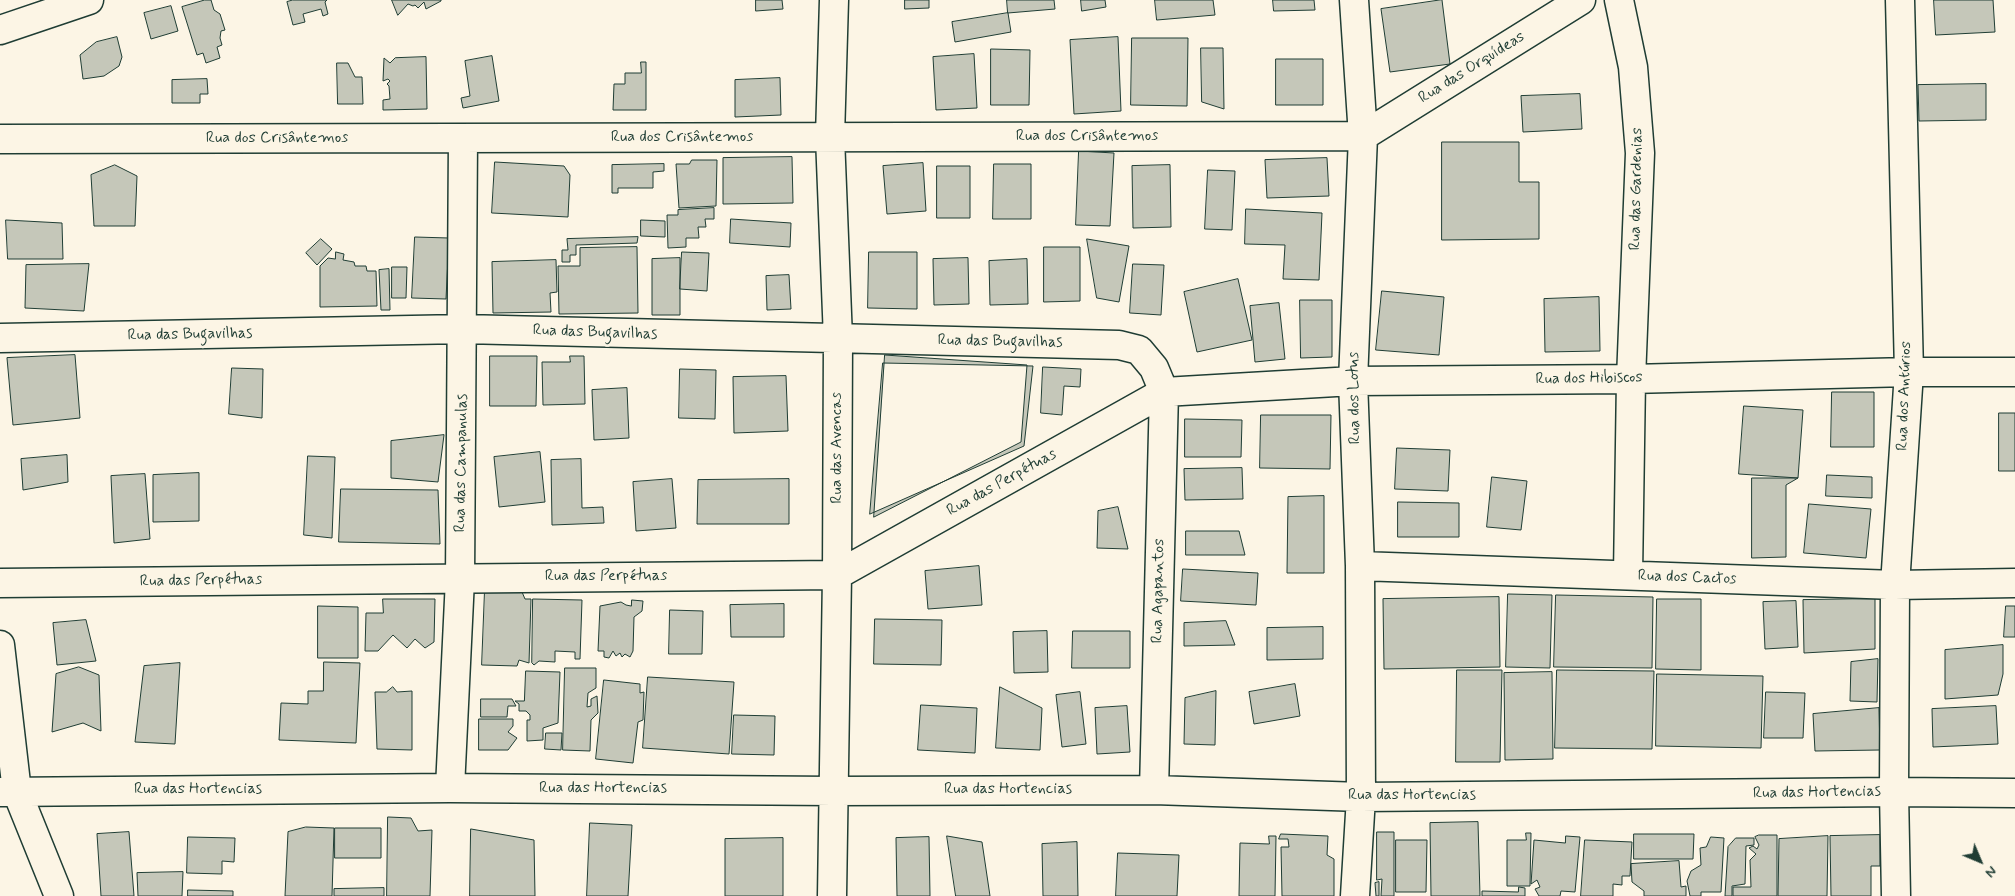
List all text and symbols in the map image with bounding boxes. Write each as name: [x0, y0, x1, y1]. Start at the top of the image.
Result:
street label: Rua das Orquídeas: [1415, 28, 1529, 108]
street label: Rua dos Crisântemos: [1016, 127, 1158, 147]
street label: Rua das Gardenias: [1626, 127, 1648, 251]
street label: Rua dos Crisântemos: [611, 128, 753, 148]
street label: Rua dos Crisântemos: [206, 129, 348, 149]
street label: Rua das Bugavilhas: [532, 321, 658, 345]
street label: Rua das Bugavilhas: [127, 324, 253, 346]
street label: Rua das Bugavilhas: [937, 331, 1063, 353]
street label: Rua dos Antúrios: [1893, 341, 1917, 451]
street label: Rua dos Lotus: [1345, 352, 1365, 444]
street label: Rua dos Hibiscos: [1535, 368, 1643, 390]
street label: Rua das Avencas: [828, 392, 848, 504]
street label: Rua das Campanulas: [451, 393, 473, 533]
street label: Rua das Perpétuas: [944, 445, 1060, 521]
street label: Rua Agapantos: [1148, 538, 1170, 644]
street label: Rua das Perpétuas: [545, 567, 667, 587]
street label: Rua dos Cactos: [1637, 567, 1737, 589]
street label: Rua das Perpétuas: [140, 570, 262, 592]
street label: Rua das Hortencias: [539, 779, 667, 799]
street label: Rua das Hortencias: [134, 780, 262, 800]
street label: Rua das Hortencias: [944, 780, 1072, 800]
street label: Rua das Hortencias: [1753, 782, 1881, 804]
street label: Rua das Hortencias: [1348, 786, 1476, 806]
north arrow: [1955, 836, 2005, 886]
text: N: [1981, 862, 2000, 881]

